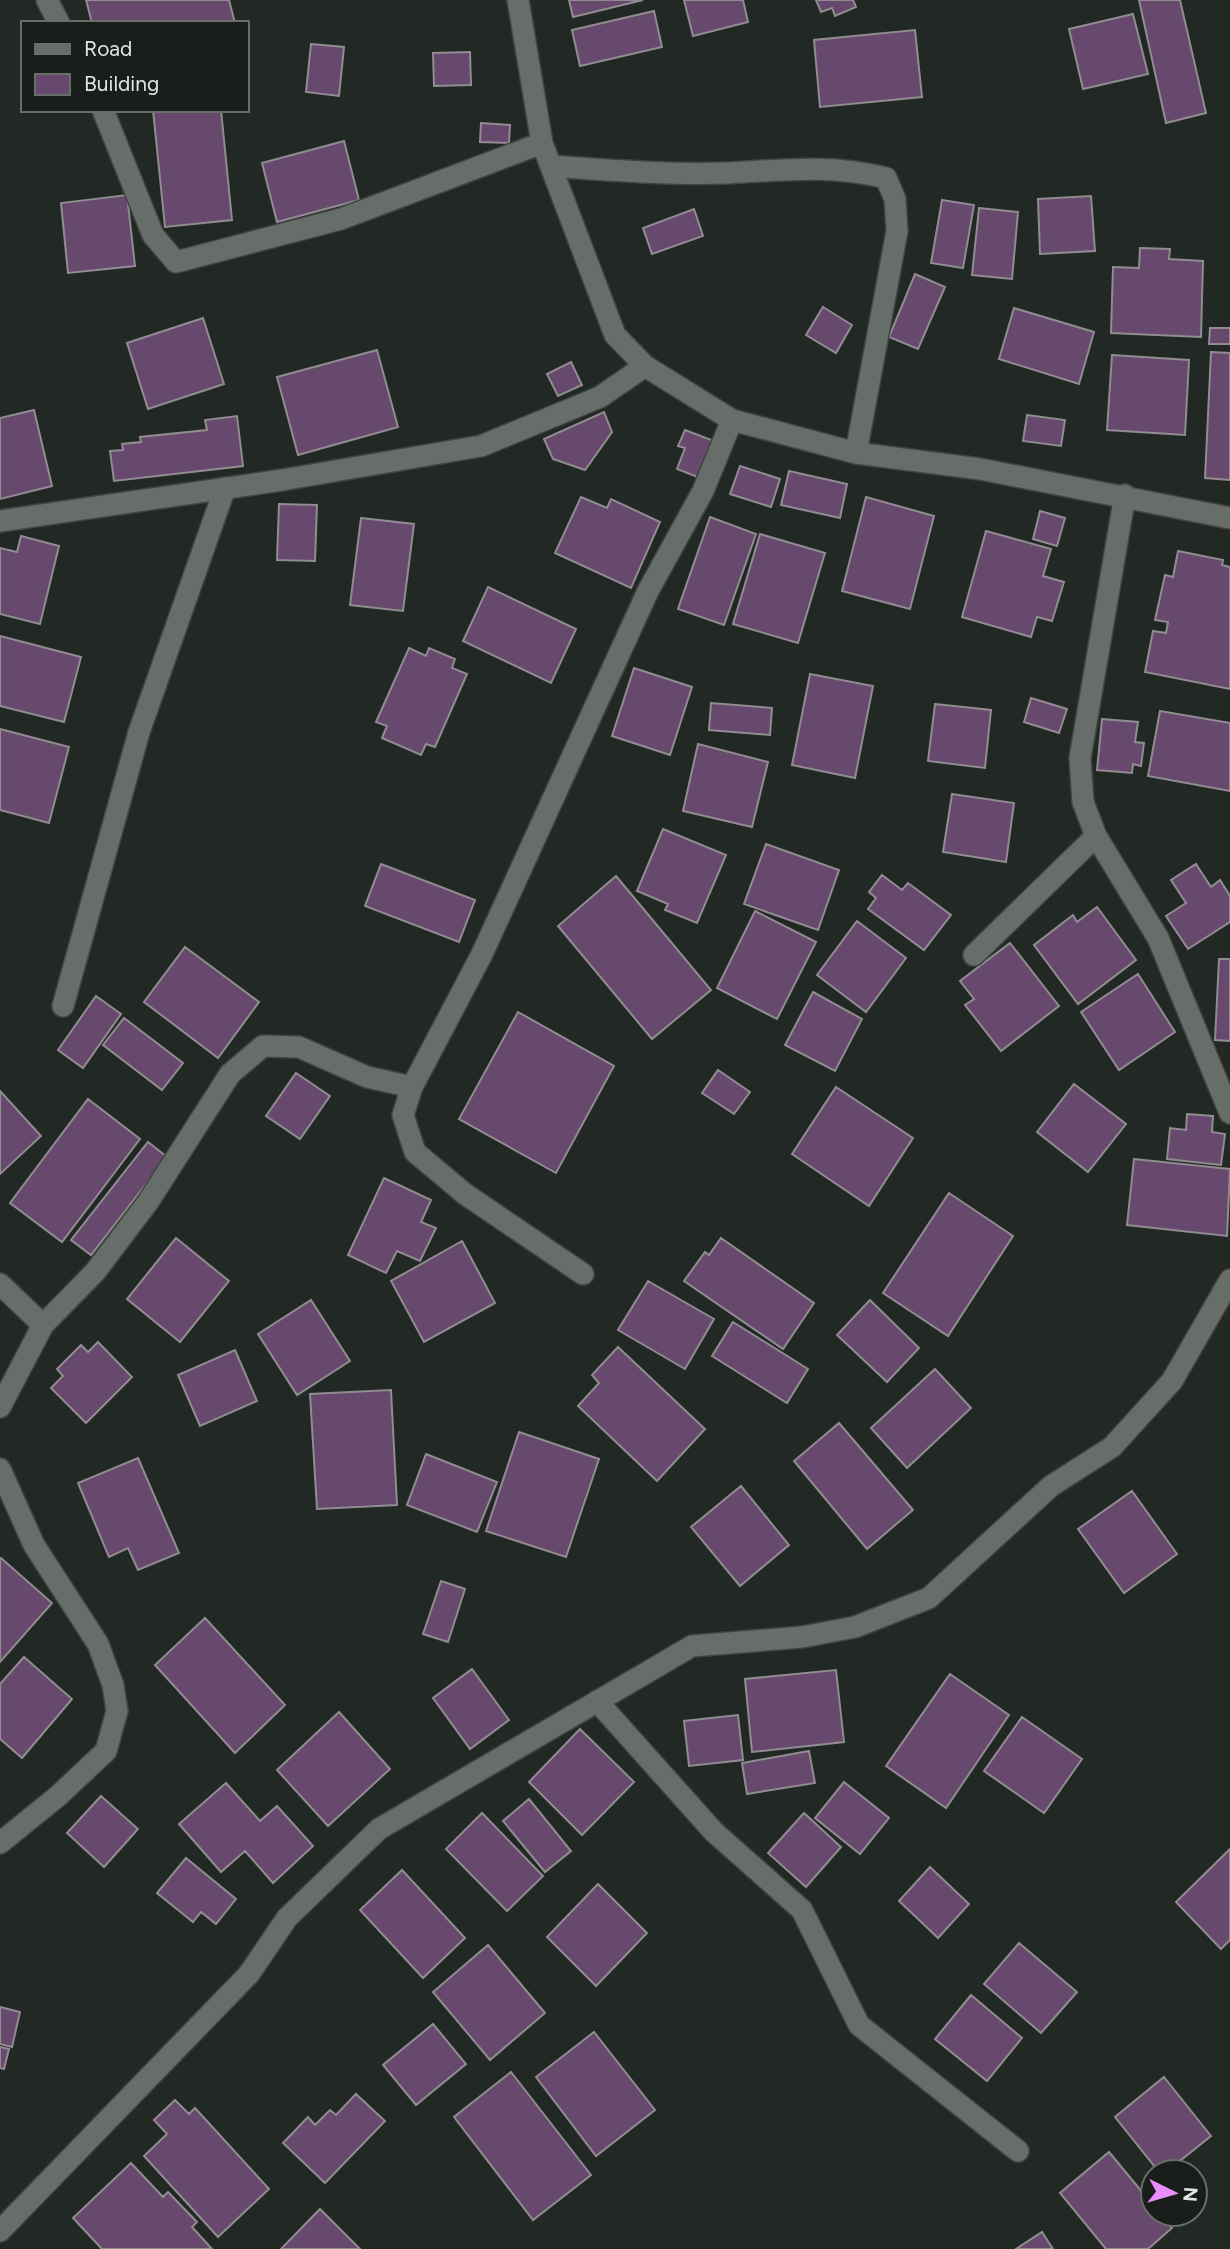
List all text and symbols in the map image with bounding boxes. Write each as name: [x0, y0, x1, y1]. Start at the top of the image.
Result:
legend: [21, 21, 248, 112]
text: Road: [84, 36, 132, 61]
text: Building: [84, 71, 159, 96]
north arrow: [1139, 2158, 1209, 2228]
text: N: [1178, 2186, 1203, 2203]

